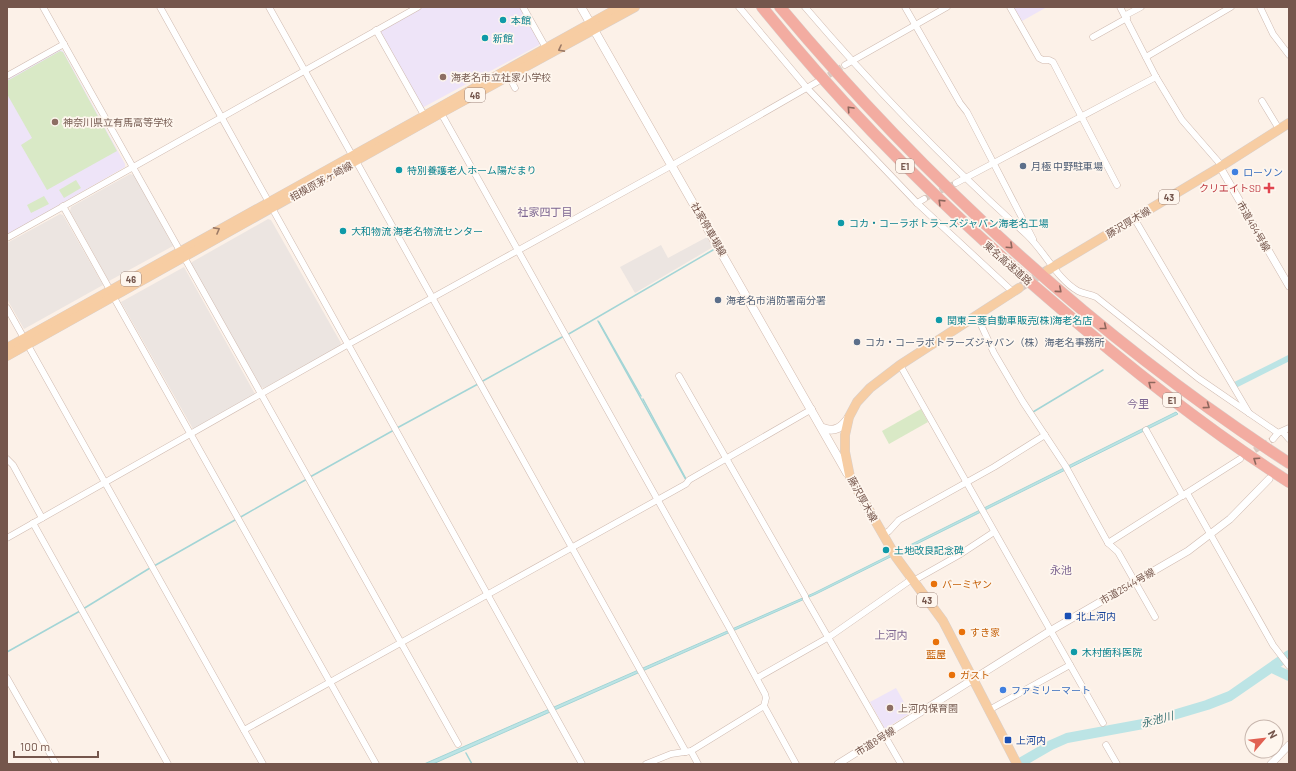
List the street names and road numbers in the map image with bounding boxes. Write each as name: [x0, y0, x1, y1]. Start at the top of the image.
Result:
road number: 46: [465, 88, 485, 102]
street label: 相模原茅ヶ崎線: [287, 159, 355, 203]
road number: E1: [896, 159, 914, 173]
road number: 43: [1159, 190, 1179, 204]
street label: 市道464号線: [1235, 199, 1273, 253]
street label: 社家停車場線: [689, 200, 729, 258]
street label: 藤沢厚木線: [1103, 204, 1153, 240]
street label: 東名高速道路: [981, 239, 1035, 287]
road number: 46: [121, 272, 141, 286]
road number: E1: [1163, 393, 1181, 407]
street label: 藤沢厚木線: [846, 474, 880, 524]
street label: 市道2544号線: [1097, 565, 1157, 607]
road number: 43: [917, 593, 937, 607]
street label: 市道8号線: [853, 724, 897, 758]

